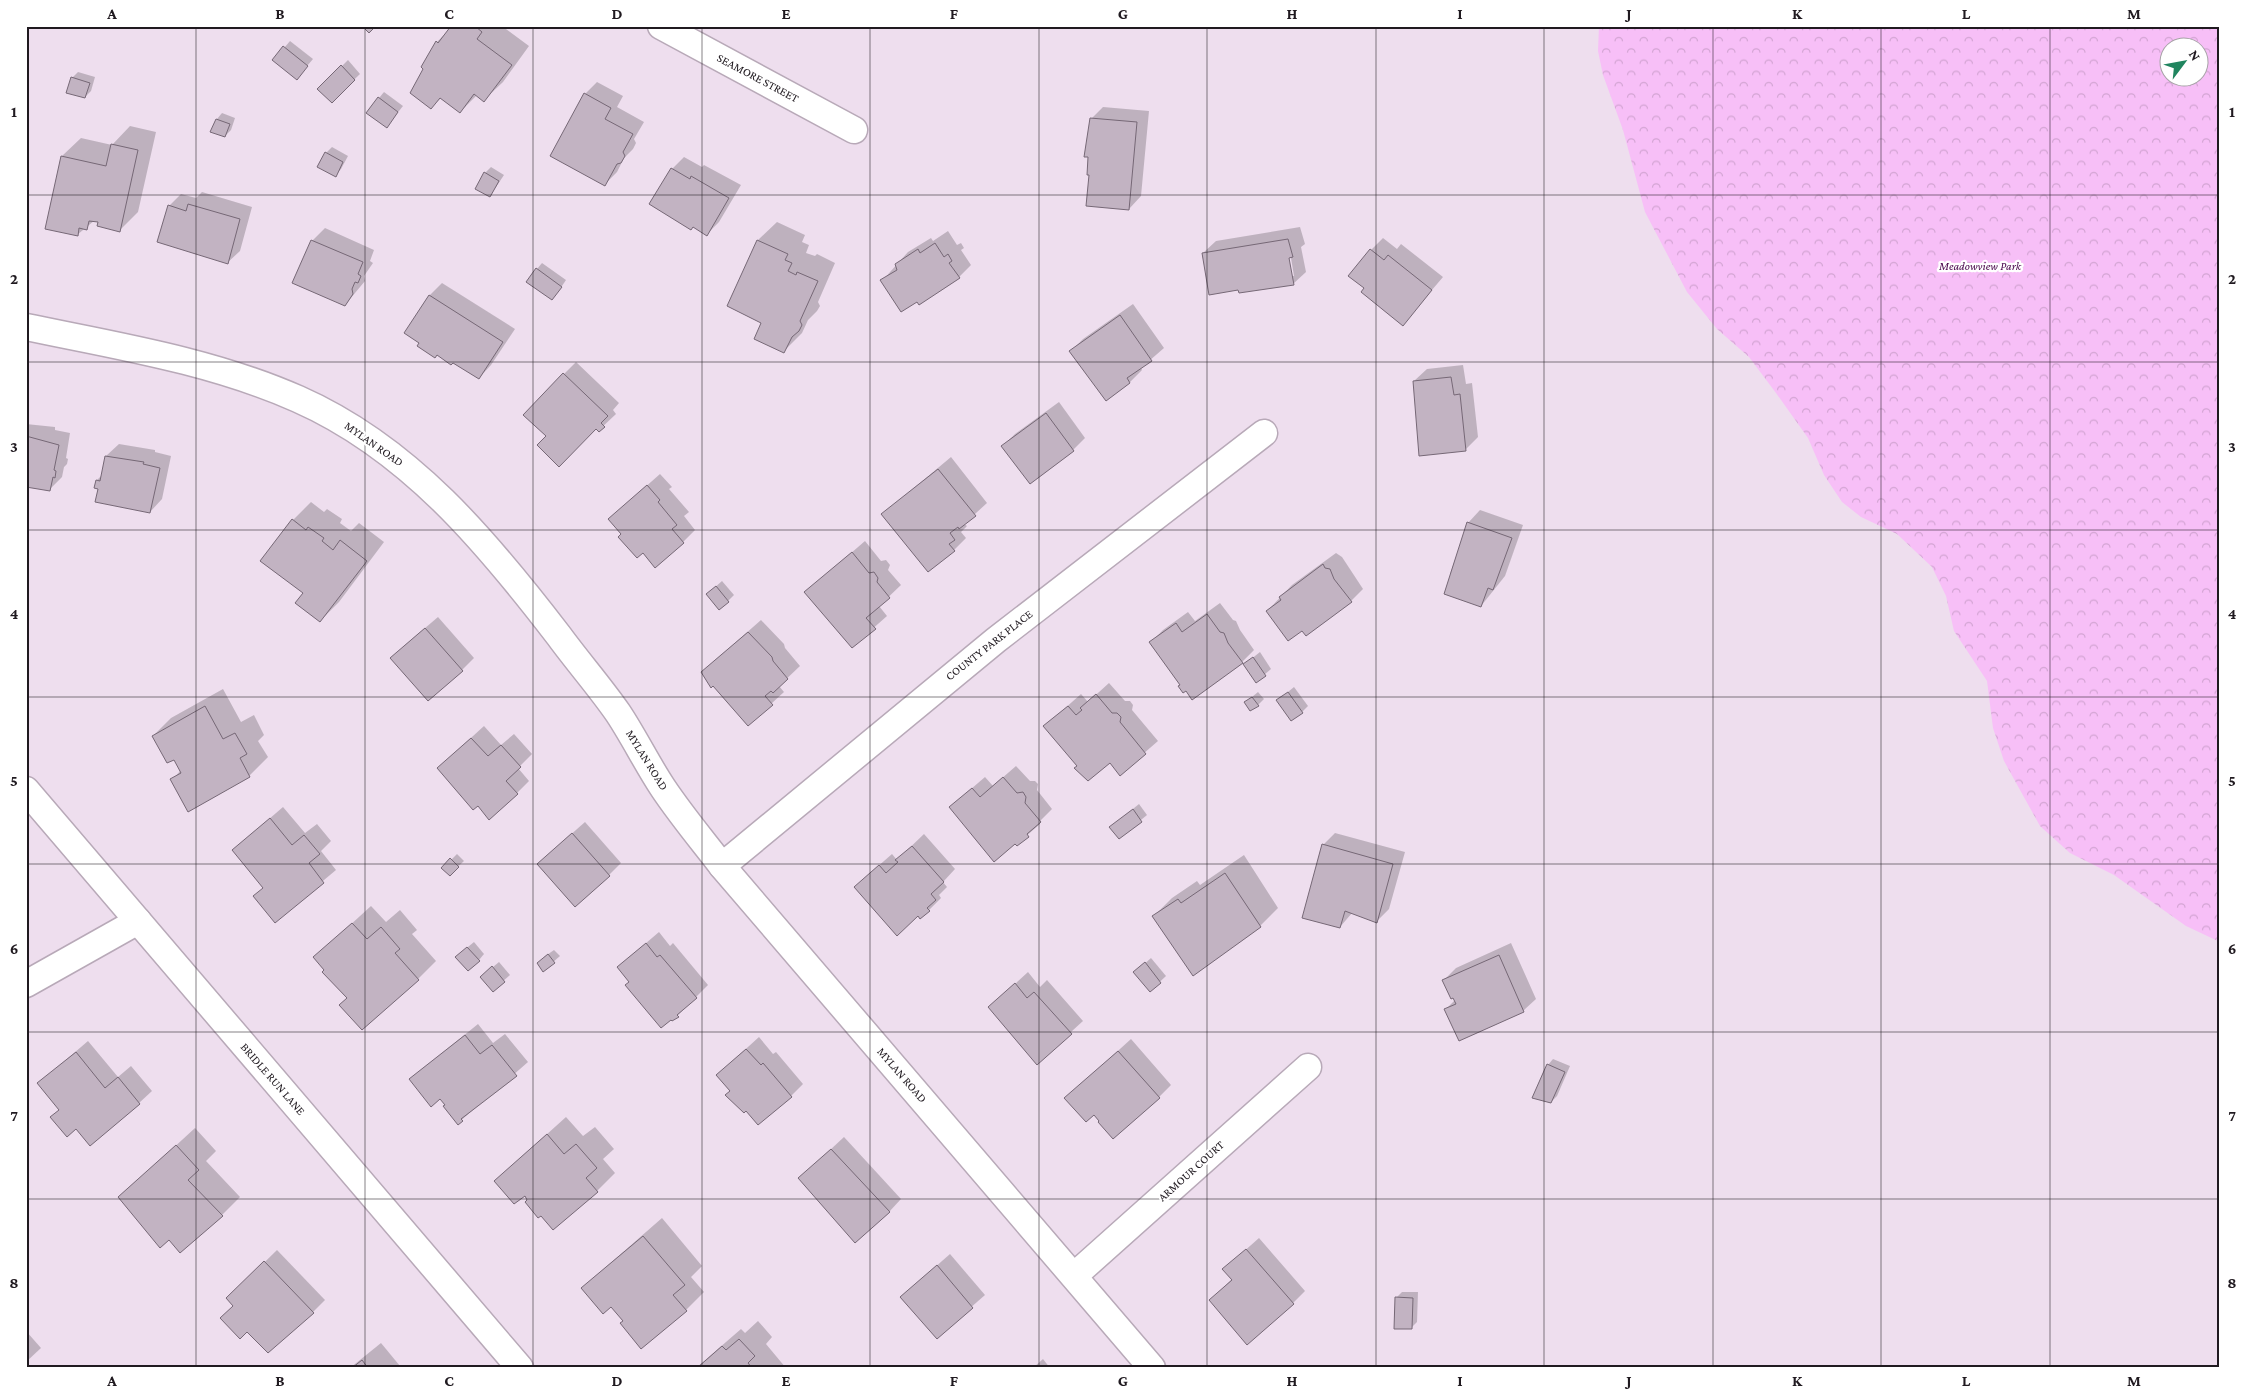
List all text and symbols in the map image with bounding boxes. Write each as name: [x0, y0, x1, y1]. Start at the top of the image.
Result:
text: A: [106, 5, 117, 22]
text: B: [275, 5, 285, 22]
text: C: [444, 5, 454, 22]
text: D: [611, 5, 623, 22]
text: E: [781, 5, 791, 22]
text: F: [950, 5, 959, 22]
text: G: [1118, 5, 1128, 22]
text: H: [1287, 5, 1298, 22]
text: I: [1457, 5, 1463, 22]
text: J: [1624, 5, 1632, 22]
text: K: [1792, 5, 1803, 22]
text: L: [1962, 5, 1971, 22]
text: M: [2127, 5, 2141, 22]
north arrow: [2158, 38, 2208, 88]
text: N: [2186, 47, 2205, 64]
street label: SEAMORE STREET: [715, 51, 802, 106]
text: 1: [11, 103, 17, 120]
text: 1: [2229, 103, 2235, 120]
park label: Meadowview Park: [1938, 259, 2022, 273]
text: 2: [10, 270, 18, 287]
text: 2: [2228, 270, 2236, 287]
street label: MYLAN ROAD: [342, 419, 406, 469]
text: 3: [10, 438, 18, 455]
text: 3: [2228, 438, 2236, 455]
text: 4: [10, 605, 19, 622]
text: 4: [2228, 605, 2237, 622]
street label: COUNTY PARK PLACE: [943, 606, 1036, 683]
street label: MYLAN ROAD: [623, 727, 671, 793]
text: 5: [10, 772, 18, 789]
text: 5: [2228, 772, 2236, 789]
text: 6: [10, 940, 18, 957]
text: 6: [2228, 940, 2236, 957]
street label: BRIDLE RUN LANE: [238, 1040, 309, 1118]
street label: MYLAN ROAD: [874, 1045, 930, 1105]
text: 7: [10, 1107, 18, 1124]
text: 7: [2228, 1107, 2236, 1124]
street label: ARMOUR COURT: [1155, 1137, 1227, 1204]
text: 8: [9, 1274, 19, 1291]
text: 8: [2227, 1274, 2237, 1291]
text: A: [106, 1372, 117, 1389]
text: B: [275, 1372, 285, 1389]
text: C: [444, 1372, 454, 1389]
text: D: [611, 1372, 623, 1389]
text: E: [781, 1372, 791, 1389]
text: F: [950, 1372, 959, 1389]
text: G: [1118, 1372, 1128, 1389]
text: H: [1287, 1372, 1298, 1389]
text: I: [1457, 1372, 1463, 1389]
text: J: [1624, 1372, 1632, 1389]
text: K: [1792, 1372, 1803, 1389]
text: L: [1962, 1372, 1971, 1389]
text: M: [2127, 1372, 2141, 1389]

